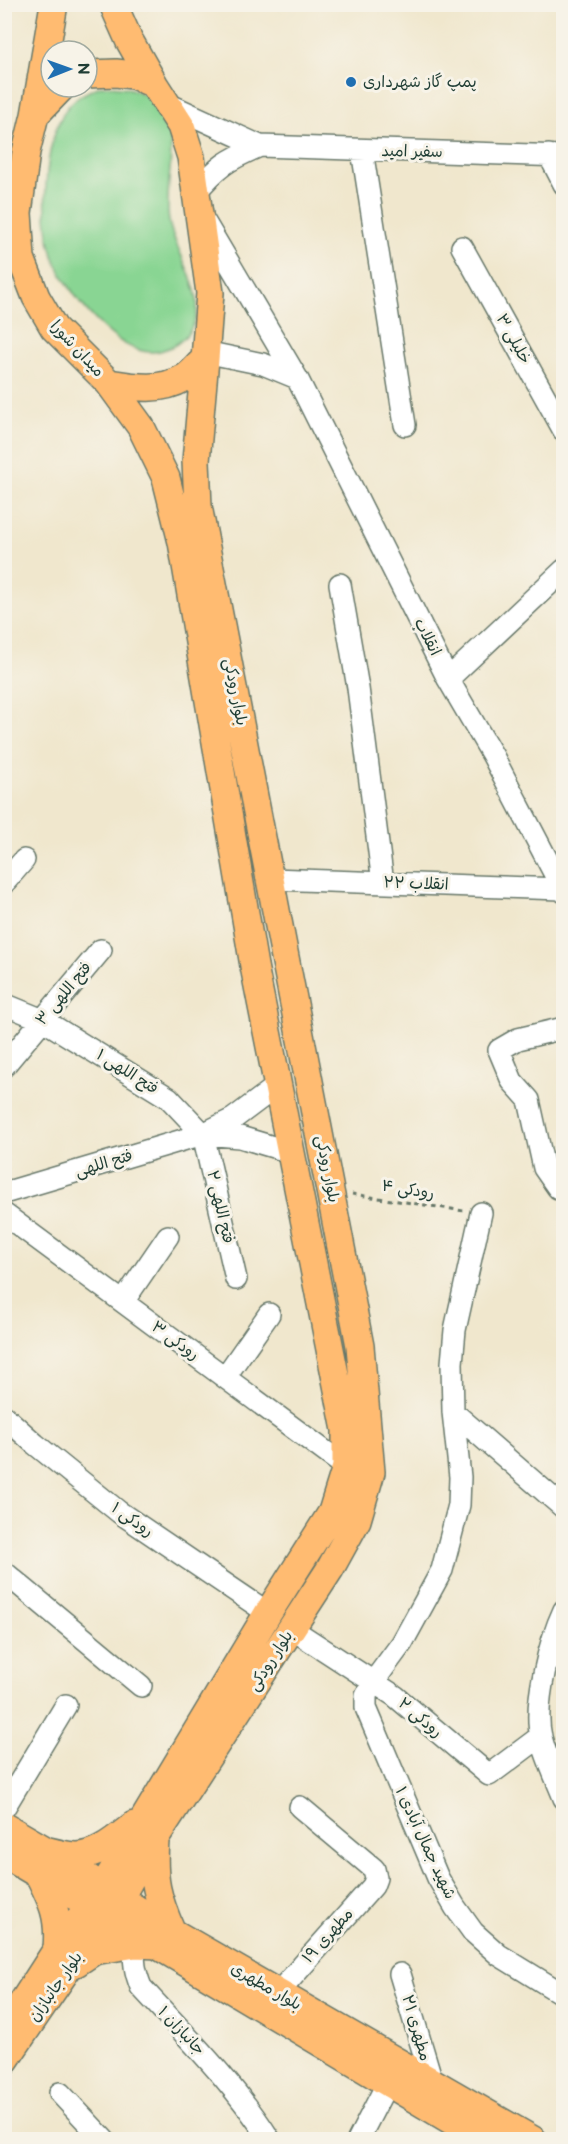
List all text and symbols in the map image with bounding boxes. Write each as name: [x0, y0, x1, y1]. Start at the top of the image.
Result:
north arrow: [39, 39, 99, 99]
text: N: [73, 63, 92, 75]
place label: پمپ گاز شهرداری: [363, 72, 477, 92]
marker: پمپ گاز شهرداری: [344, 75, 358, 89]
street label: سفیر امید: [381, 142, 443, 162]
street label: خلیلی ۳: [492, 311, 534, 367]
street label: میدان شورا: [46, 317, 108, 381]
street label: انقلاب: [410, 615, 444, 659]
street label: بلوار رودکی: [219, 657, 251, 727]
street label: انقلاب ۲۲: [383, 873, 449, 895]
street label: فتح اللهی ۳: [32, 958, 96, 1030]
street label: فتح اللهی ۱: [92, 1046, 162, 1098]
street label: بلوار رودکی: [311, 1134, 343, 1204]
street label: فتح اللهی: [73, 1146, 135, 1182]
street label: فتح اللهی ۲: [202, 1169, 238, 1245]
street label: رودکی ۴: [380, 1176, 436, 1204]
street label: رودکی ۳: [147, 1317, 203, 1365]
street label: رودکی ۱: [107, 1499, 157, 1541]
street label: بلوار رودکی: [244, 1627, 298, 1695]
street label: رودکی ۲: [394, 1694, 446, 1742]
street label: شهید جمال آبادی ۱: [391, 1784, 459, 1902]
street label: مطهری ۱۹: [298, 1905, 358, 1967]
street label: بلوار جانبازان: [25, 1948, 87, 2026]
street label: بلوار مطهری: [227, 1959, 305, 2015]
street label: مطهری ۲۱: [398, 1993, 434, 2063]
street label: جانبازان ۱: [154, 2003, 208, 2059]

